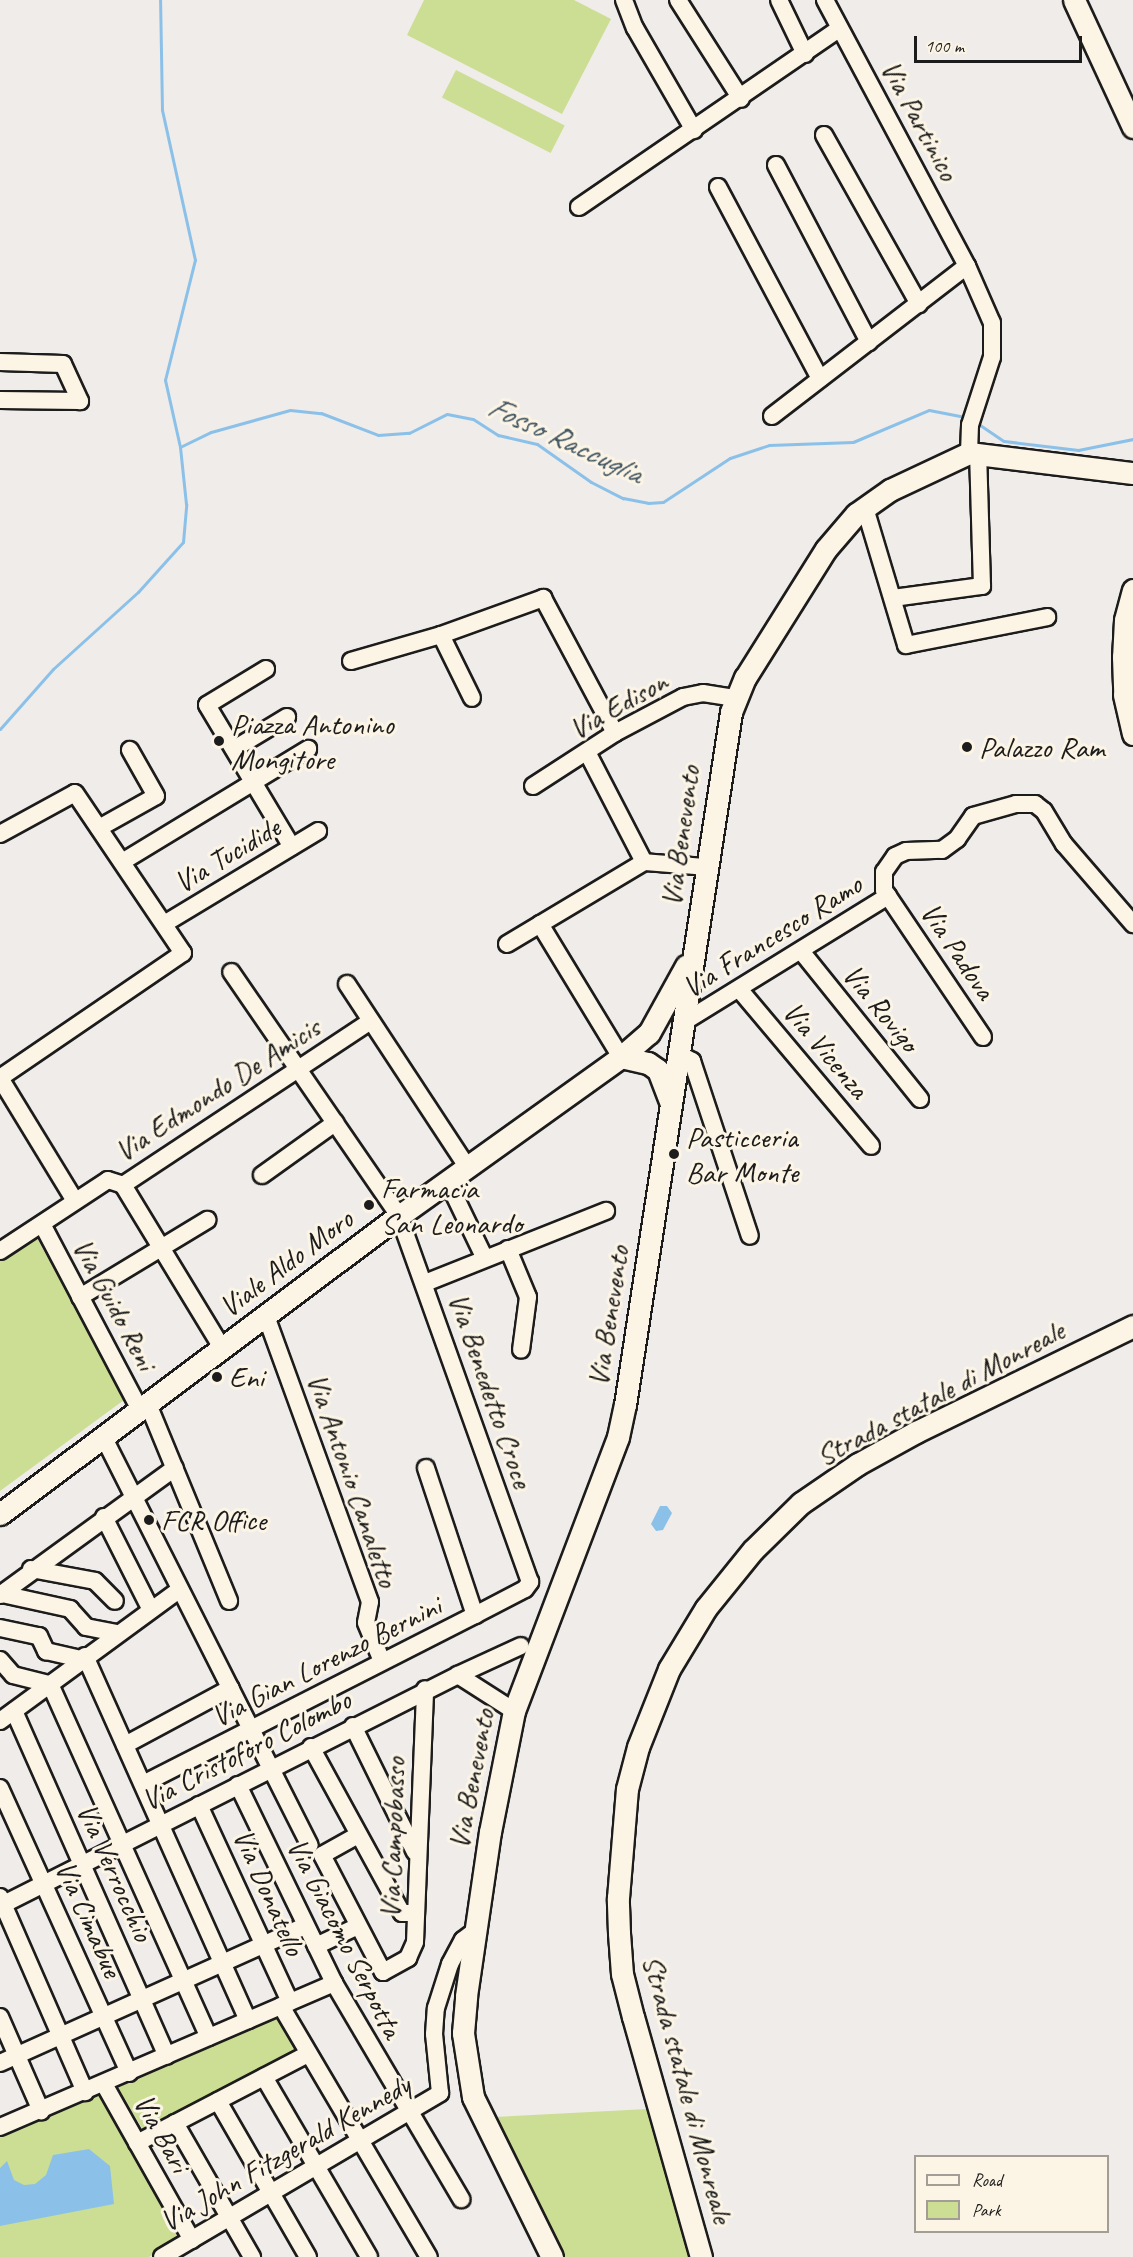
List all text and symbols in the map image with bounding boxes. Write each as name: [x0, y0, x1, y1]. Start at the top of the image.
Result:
scale bar: [917, 24, 1085, 62]
text: 100 m: [925, 35, 964, 57]
street label: Via Partinico: [873, 53, 967, 187]
water label: Fosso Raccuglia: [481, 387, 649, 493]
street label: Via Edison: [562, 663, 674, 747]
place label: Piazza Antonino Mongitore: [231, 706, 393, 777]
place label: Palazzo Ram: [979, 729, 1104, 765]
marker: Piazza Antonino Mongitore: [212, 734, 226, 748]
marker: Palazzo Ram: [960, 740, 974, 754]
street label: Via Benevento: [652, 763, 708, 909]
street label: Via Tucidide: [168, 809, 286, 901]
street label: Via Francesco Ramo: [675, 866, 869, 1006]
street label: Via Padova: [912, 895, 1004, 1007]
street label: Via Rovigo: [835, 957, 927, 1059]
street label: Via Vicenza: [775, 994, 877, 1106]
street label: Via Edmondo De Amicis: [107, 1009, 327, 1169]
place label: Pasticceria Bar Monte: [686, 1119, 798, 1190]
marker: Pasticceria Bar Monte: [667, 1147, 681, 1161]
place label: Farmacia San Leonardo: [381, 1170, 521, 1240]
marker: Farmacia San Leonardo: [362, 1198, 376, 1212]
street label: Viale Aldo Moro: [212, 1201, 360, 1325]
street label: Via Guido Reni: [65, 1231, 165, 1377]
street label: Via Benevento: [579, 1243, 637, 1389]
street label: Via Benedetto Croce: [441, 1288, 541, 1492]
street label: Strada statale di Monreale: [810, 1312, 1070, 1474]
place label: Eni: [229, 1359, 264, 1395]
street label: Via Antonio Canaletto: [300, 1369, 406, 1591]
marker: Eni: [210, 1370, 224, 1384]
place label: FCR Office: [161, 1502, 266, 1538]
marker: FCR Office: [142, 1513, 156, 1527]
street label: Via Gian Lorenzo Bernini: [206, 1588, 446, 1734]
street label: Via Cristoforo Colombo: [135, 1681, 357, 1819]
street label: Via Benevento: [440, 1706, 502, 1852]
street label: Via Campobasso: [371, 1756, 413, 1920]
street label: Via Verrocchio: [69, 1798, 161, 1946]
street label: Via Donatello: [225, 1824, 313, 1960]
street label: Via Giacomo Serpotta: [279, 1833, 411, 2043]
street label: Via Cimabue: [48, 1856, 130, 1982]
street label: Strada statale di Monreale: [635, 1951, 741, 2227]
street label: Via John Fitzgerald Kennedy: [154, 2067, 416, 2239]
street label: Via Bari: [126, 2087, 198, 2179]
legend: [914, 2155, 1109, 2233]
text: Road: [972, 2169, 1002, 2191]
text: Park: [972, 2199, 1001, 2221]

